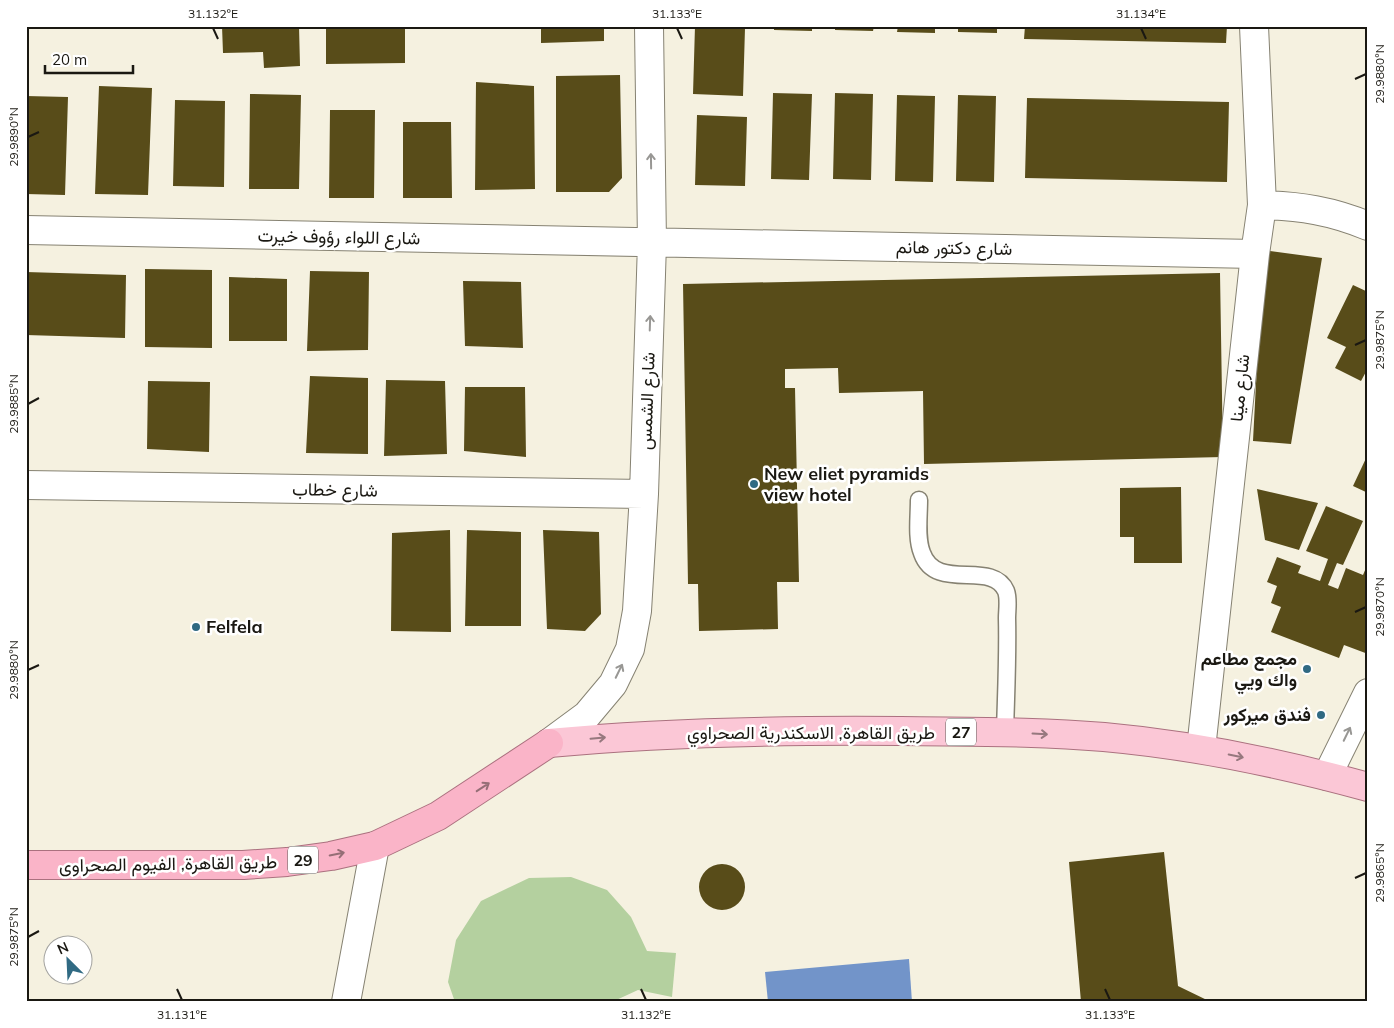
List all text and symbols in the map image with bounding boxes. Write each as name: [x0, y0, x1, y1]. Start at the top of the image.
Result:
text: 31.132°E: [188, 6, 238, 21]
text: 31.133°E: [652, 6, 702, 21]
text: 31.134°E: [1116, 6, 1166, 21]
scale bar: [45, 42, 132, 74]
text: 29.9880°N: [1372, 44, 1387, 104]
text: 20 m: [52, 50, 87, 69]
text: 29.9890°N: [6, 107, 21, 167]
one-way arrow: [646, 153, 656, 169]
street label: شارع اللواء رؤوف خيرت: [257, 224, 421, 250]
street label: شارع دكتور هانم: [896, 235, 1012, 261]
text: 29.9875°N: [1372, 310, 1387, 370]
one-way arrow: [645, 315, 654, 331]
street label: شارع الشمس: [633, 352, 661, 450]
street label: شارع مينا: [1225, 353, 1255, 423]
text: 29.9885°N: [6, 374, 21, 434]
place label: New eliet pyramids view hotel: [763, 462, 929, 506]
street label: شارع خطاب: [292, 477, 378, 503]
marker: New eliet pyramids view hotel: [748, 478, 760, 490]
text: 29.9870°N: [1372, 577, 1387, 637]
place label: Felfela: [206, 615, 263, 638]
marker: Felfela: [190, 621, 202, 633]
text: 29.9880°N: [6, 640, 21, 700]
place label: مجمع مطاعم واك ويي: [1201, 647, 1297, 695]
marker: مجمع مطاعم واك ويي: [1301, 663, 1313, 675]
one-way arrow: [615, 664, 624, 679]
place label: فندق ميركور: [1223, 703, 1311, 726]
marker: فندق ميركور: [1315, 709, 1327, 721]
road number: 27: [946, 719, 976, 746]
street label: طريق القاهرة, الاسكندرية الصحراوي: [687, 721, 935, 748]
one-way arrow: [1343, 727, 1353, 742]
one-way arrow: [1032, 729, 1048, 738]
one-way arrow: [590, 734, 606, 743]
one-way arrow: [1228, 752, 1244, 761]
one-way arrow: [475, 781, 489, 791]
text: 29.9865°N: [1372, 843, 1387, 903]
road number: 29: [288, 846, 318, 874]
one-way arrow: [328, 849, 344, 859]
street label: طريق القاهرة, الفيوم الصحراوى: [59, 850, 277, 878]
text: 29.9875°N: [6, 907, 21, 967]
north arrow: [42, 936, 92, 986]
text: N: [54, 938, 71, 958]
text: 31.131°E: [157, 1007, 207, 1022]
text: 31.132°E: [621, 1007, 671, 1022]
text: 31.133°E: [1085, 1007, 1135, 1022]

